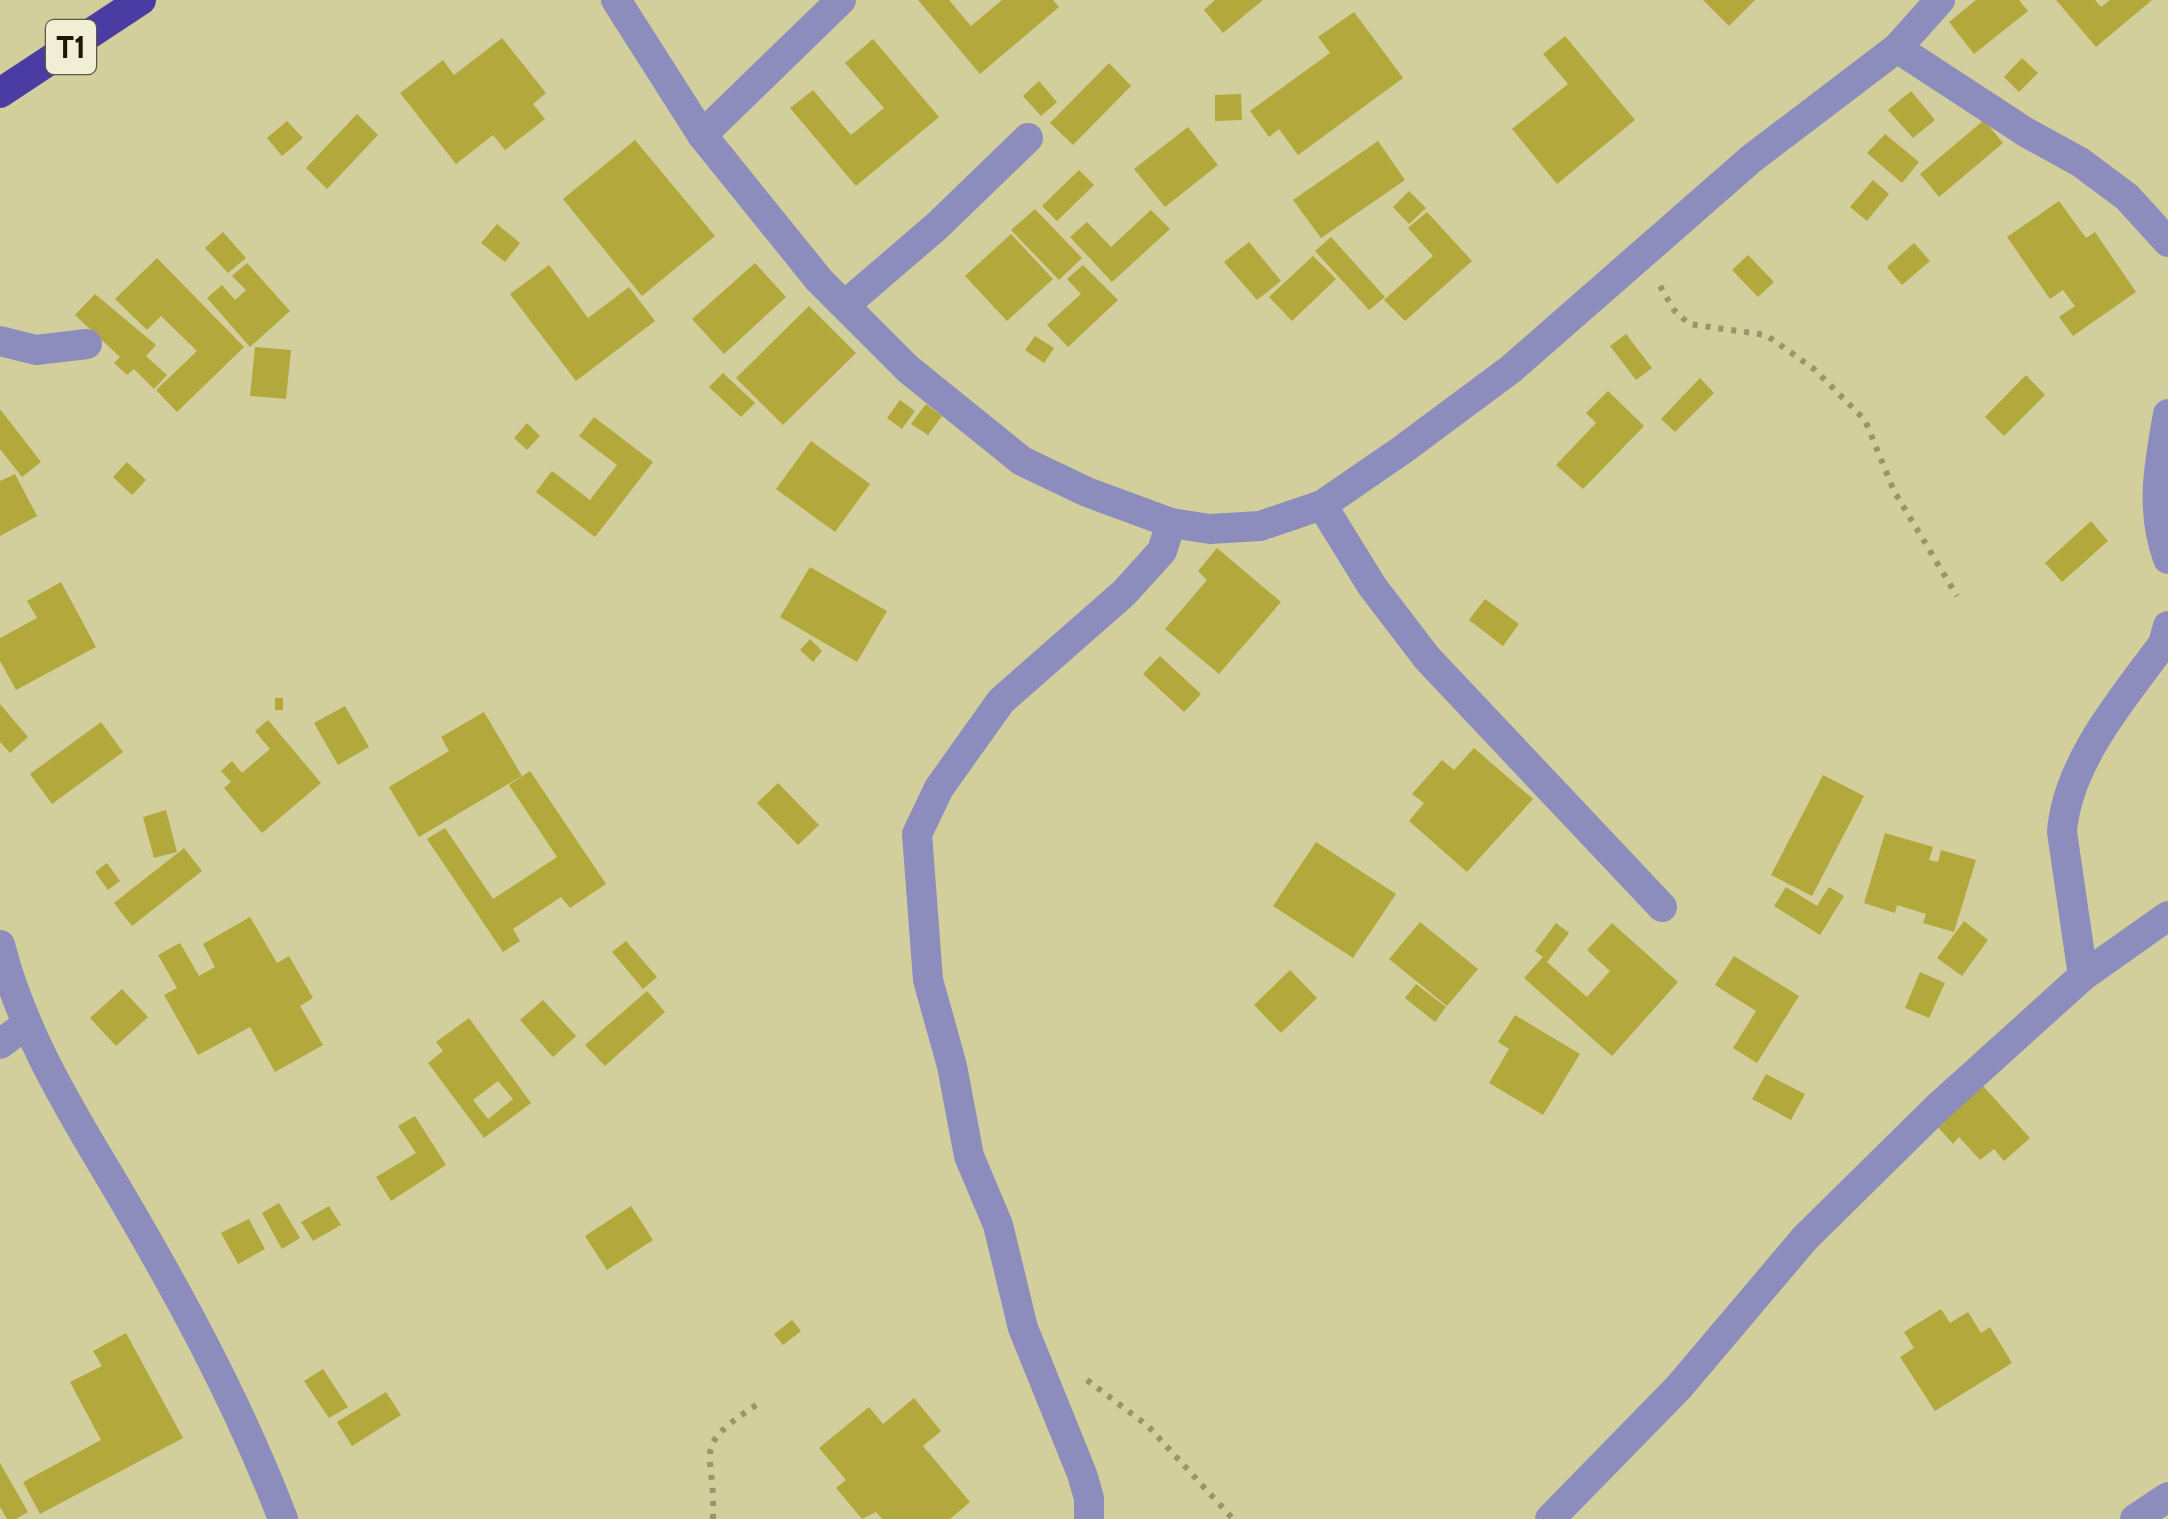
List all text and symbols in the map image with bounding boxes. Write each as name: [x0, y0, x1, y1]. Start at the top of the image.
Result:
road number: T1: [46, 20, 96, 74]

